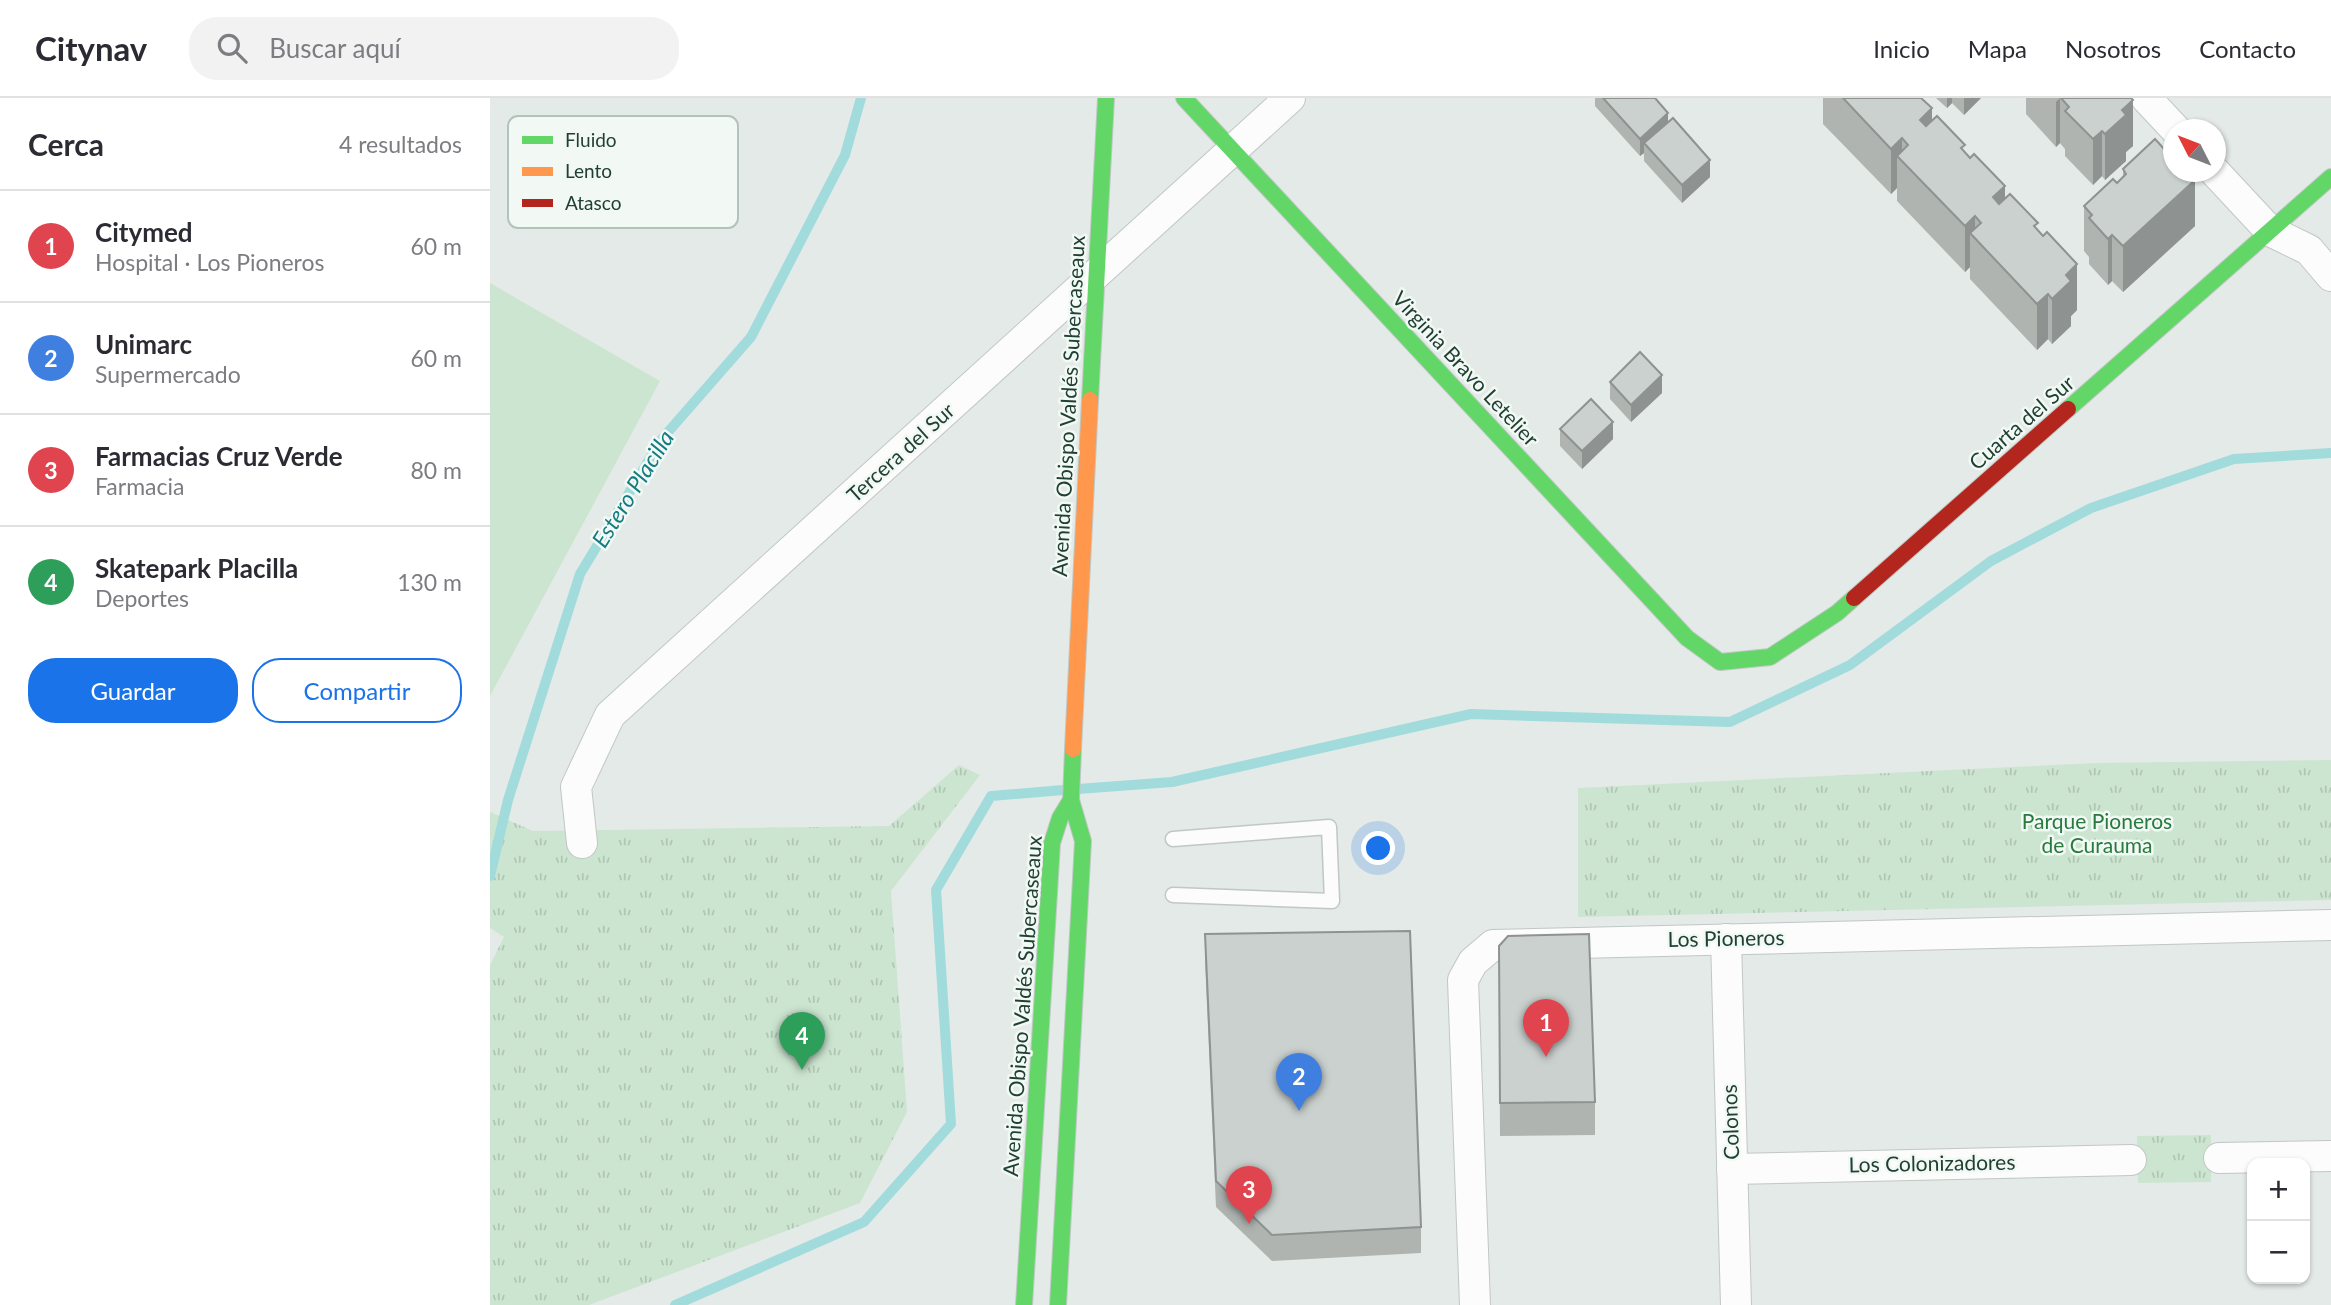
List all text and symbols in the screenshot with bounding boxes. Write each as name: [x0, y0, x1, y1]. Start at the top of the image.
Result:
search box: [189, 17, 679, 80]
text: Citynav: [35, 28, 147, 68]
icon: search: [213, 29, 251, 67]
text: Buscar aquí: [269, 32, 401, 64]
text: Inicio: [1873, 34, 1930, 63]
text: Mapa: [1968, 34, 2027, 63]
text: Nosotros: [2065, 34, 2161, 63]
text: Contacto: [2199, 34, 2296, 63]
legend: [508, 116, 738, 228]
north arrow: [2163, 119, 2226, 182]
text: Cerca: [28, 126, 104, 162]
text: Fluido: [565, 128, 617, 151]
text: 4 resultados: [339, 130, 462, 158]
text: Lento: [565, 159, 612, 182]
text: Atasco: [565, 191, 621, 214]
text: Citymed: [95, 216, 193, 248]
text: 1: [44, 232, 58, 260]
text: 60 m: [411, 232, 462, 260]
street label: Avenida Obispo Valdés Subercaseaux: [1046, 234, 1089, 577]
text: Hospital · Los Pioneros: [95, 248, 325, 276]
street label: Virginia Bravo Letelier: [1388, 285, 1544, 451]
text: Unimarc: [95, 328, 192, 360]
text: 2: [44, 344, 58, 372]
text: 60 m: [411, 344, 462, 372]
text: Supermercado: [95, 360, 241, 388]
street label: Cuarta del Sur: [1963, 369, 2079, 474]
street label: Tercera del Sur: [841, 397, 959, 507]
water label: Estero Placilla: [585, 425, 679, 552]
text: Farmacias Cruz Verde: [95, 440, 343, 472]
text: 3: [44, 456, 58, 484]
text: 80 m: [411, 456, 462, 484]
text: Farmacia: [95, 472, 184, 500]
text: Skatepark Placilla: [95, 552, 298, 584]
text: 4: [44, 568, 58, 596]
text: 130 m: [397, 568, 462, 596]
text: Deportes: [95, 584, 189, 612]
button: Guardar: [28, 658, 238, 723]
button: Compartir: [252, 658, 462, 723]
park label: Parque Pioneros de Curauma: [2022, 808, 2172, 857]
your location: [1361, 831, 1395, 865]
street label: Avenida Obispo Valdés Subercaseaux: [997, 834, 1046, 1177]
street label: Los Pioneros: [1667, 924, 1785, 951]
pin: 1: [1523, 999, 1569, 1057]
pin: 4: [779, 1012, 825, 1070]
pin: 2: [1276, 1053, 1322, 1111]
street label: Colonos: [1716, 1084, 1743, 1160]
street label: Los Colonizadores: [1848, 1149, 2016, 1176]
map controls: [2247, 1158, 2310, 1284]
button: +: [2247, 1158, 2310, 1221]
pin: 3: [1226, 1166, 1272, 1224]
button: −: [2247, 1221, 2310, 1284]

